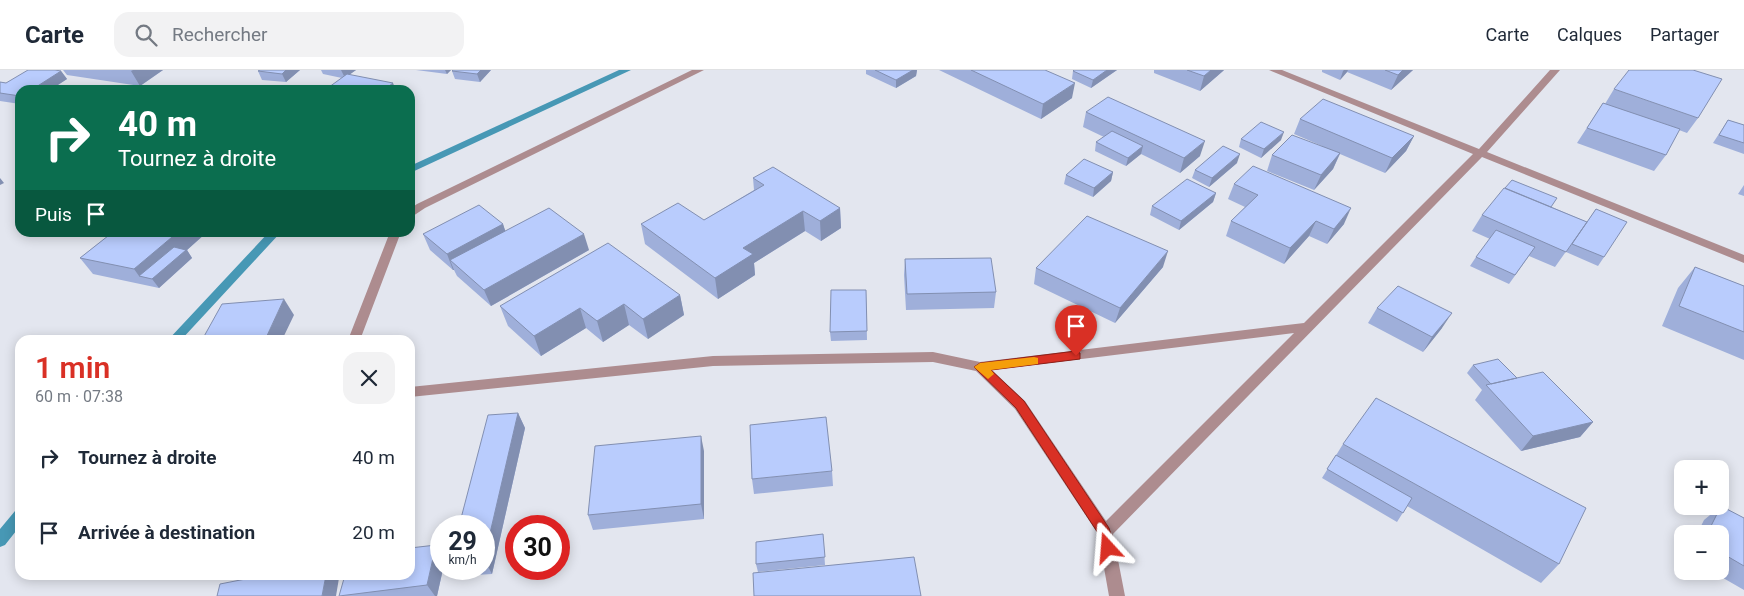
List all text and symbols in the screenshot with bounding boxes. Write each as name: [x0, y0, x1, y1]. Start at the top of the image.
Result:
search box: [114, 12, 464, 57]
text: Carte: [25, 21, 84, 49]
icon: search: [132, 21, 160, 49]
text: Rechercher: [172, 23, 267, 46]
text: Carte: [1486, 24, 1529, 45]
text: Calques: [1557, 24, 1622, 45]
text: Partager: [1650, 24, 1719, 45]
text: 40 m: [118, 104, 197, 145]
icon: right: [35, 105, 100, 170]
text: Tournez à droite: [118, 146, 276, 171]
icon: arrive: [82, 200, 110, 228]
text: Puis: [35, 203, 72, 226]
pin: [1055, 305, 1097, 356]
icon: arrive: [1062, 312, 1090, 340]
text: 1 min: [35, 350, 110, 385]
button: close: [343, 352, 395, 404]
text: 60 m · 07:38: [35, 387, 123, 406]
icon: right: [35, 444, 63, 472]
text: Tournez à droite: [78, 446, 217, 469]
text: 40 m: [352, 446, 395, 469]
map controls: [1674, 460, 1729, 580]
button: +: [1674, 460, 1729, 515]
speed limit sign: 30: [505, 515, 570, 580]
icon: arrive: [35, 519, 63, 547]
text: Arrivée à destination: [78, 521, 255, 544]
text: 20 m: [352, 521, 395, 544]
position arrow: [1081, 521, 1133, 573]
button: −: [1674, 525, 1729, 580]
text: 29: [448, 527, 477, 556]
text: km/h: [448, 553, 477, 567]

